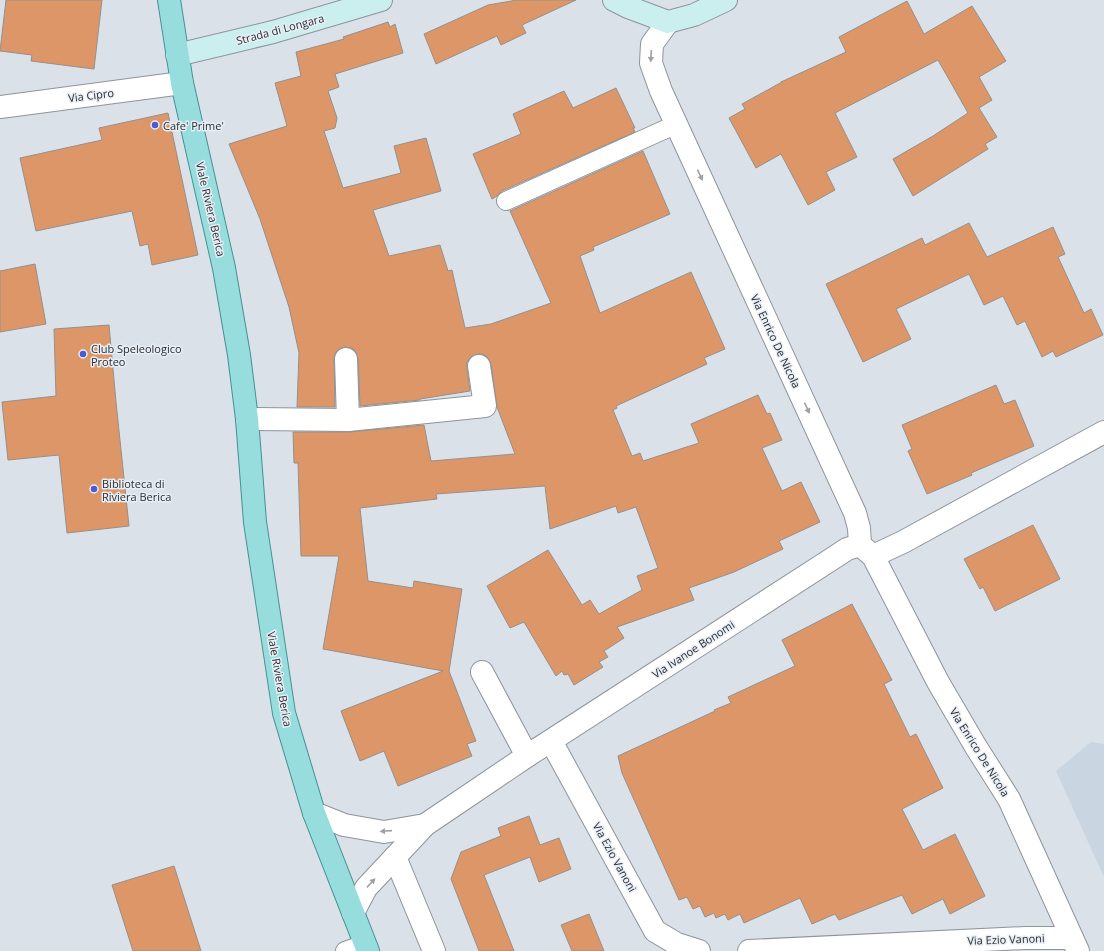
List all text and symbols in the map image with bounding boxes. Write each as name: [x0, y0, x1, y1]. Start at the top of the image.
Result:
street label: Strada di Longara: [234, 10, 326, 48]
one-way arrow: [648, 49, 655, 62]
street label: Via Cipro: [67, 85, 115, 105]
place label: Cafe' Prime': [163, 118, 224, 133]
marker: Cafe' Prime': [150, 120, 160, 130]
street label: Viale Riviera Berica: [193, 160, 229, 258]
one-way arrow: [697, 169, 703, 181]
street label: Via Enrico De Nicola: [748, 292, 804, 390]
place label: Club Speleologico Proteo: [91, 341, 182, 369]
marker: Club Speleologico Proteo: [78, 349, 88, 359]
one-way arrow: [803, 402, 810, 414]
place label: Biblioteca di Riviera Berica: [102, 476, 171, 504]
marker: Biblioteca di Riviera Berica: [89, 484, 99, 494]
street label: Via Ivanoe Bonomi: [649, 617, 737, 681]
street label: Viale Riviera Berica: [264, 630, 296, 728]
street label: Via Enrico De Nicola: [947, 705, 1013, 799]
street label: Via Ezio Vanoni: [590, 820, 640, 894]
one-way arrow: [380, 827, 392, 834]
one-way arrow: [366, 878, 376, 888]
street label: Via Ezio Vanoni: [967, 930, 1045, 948]

